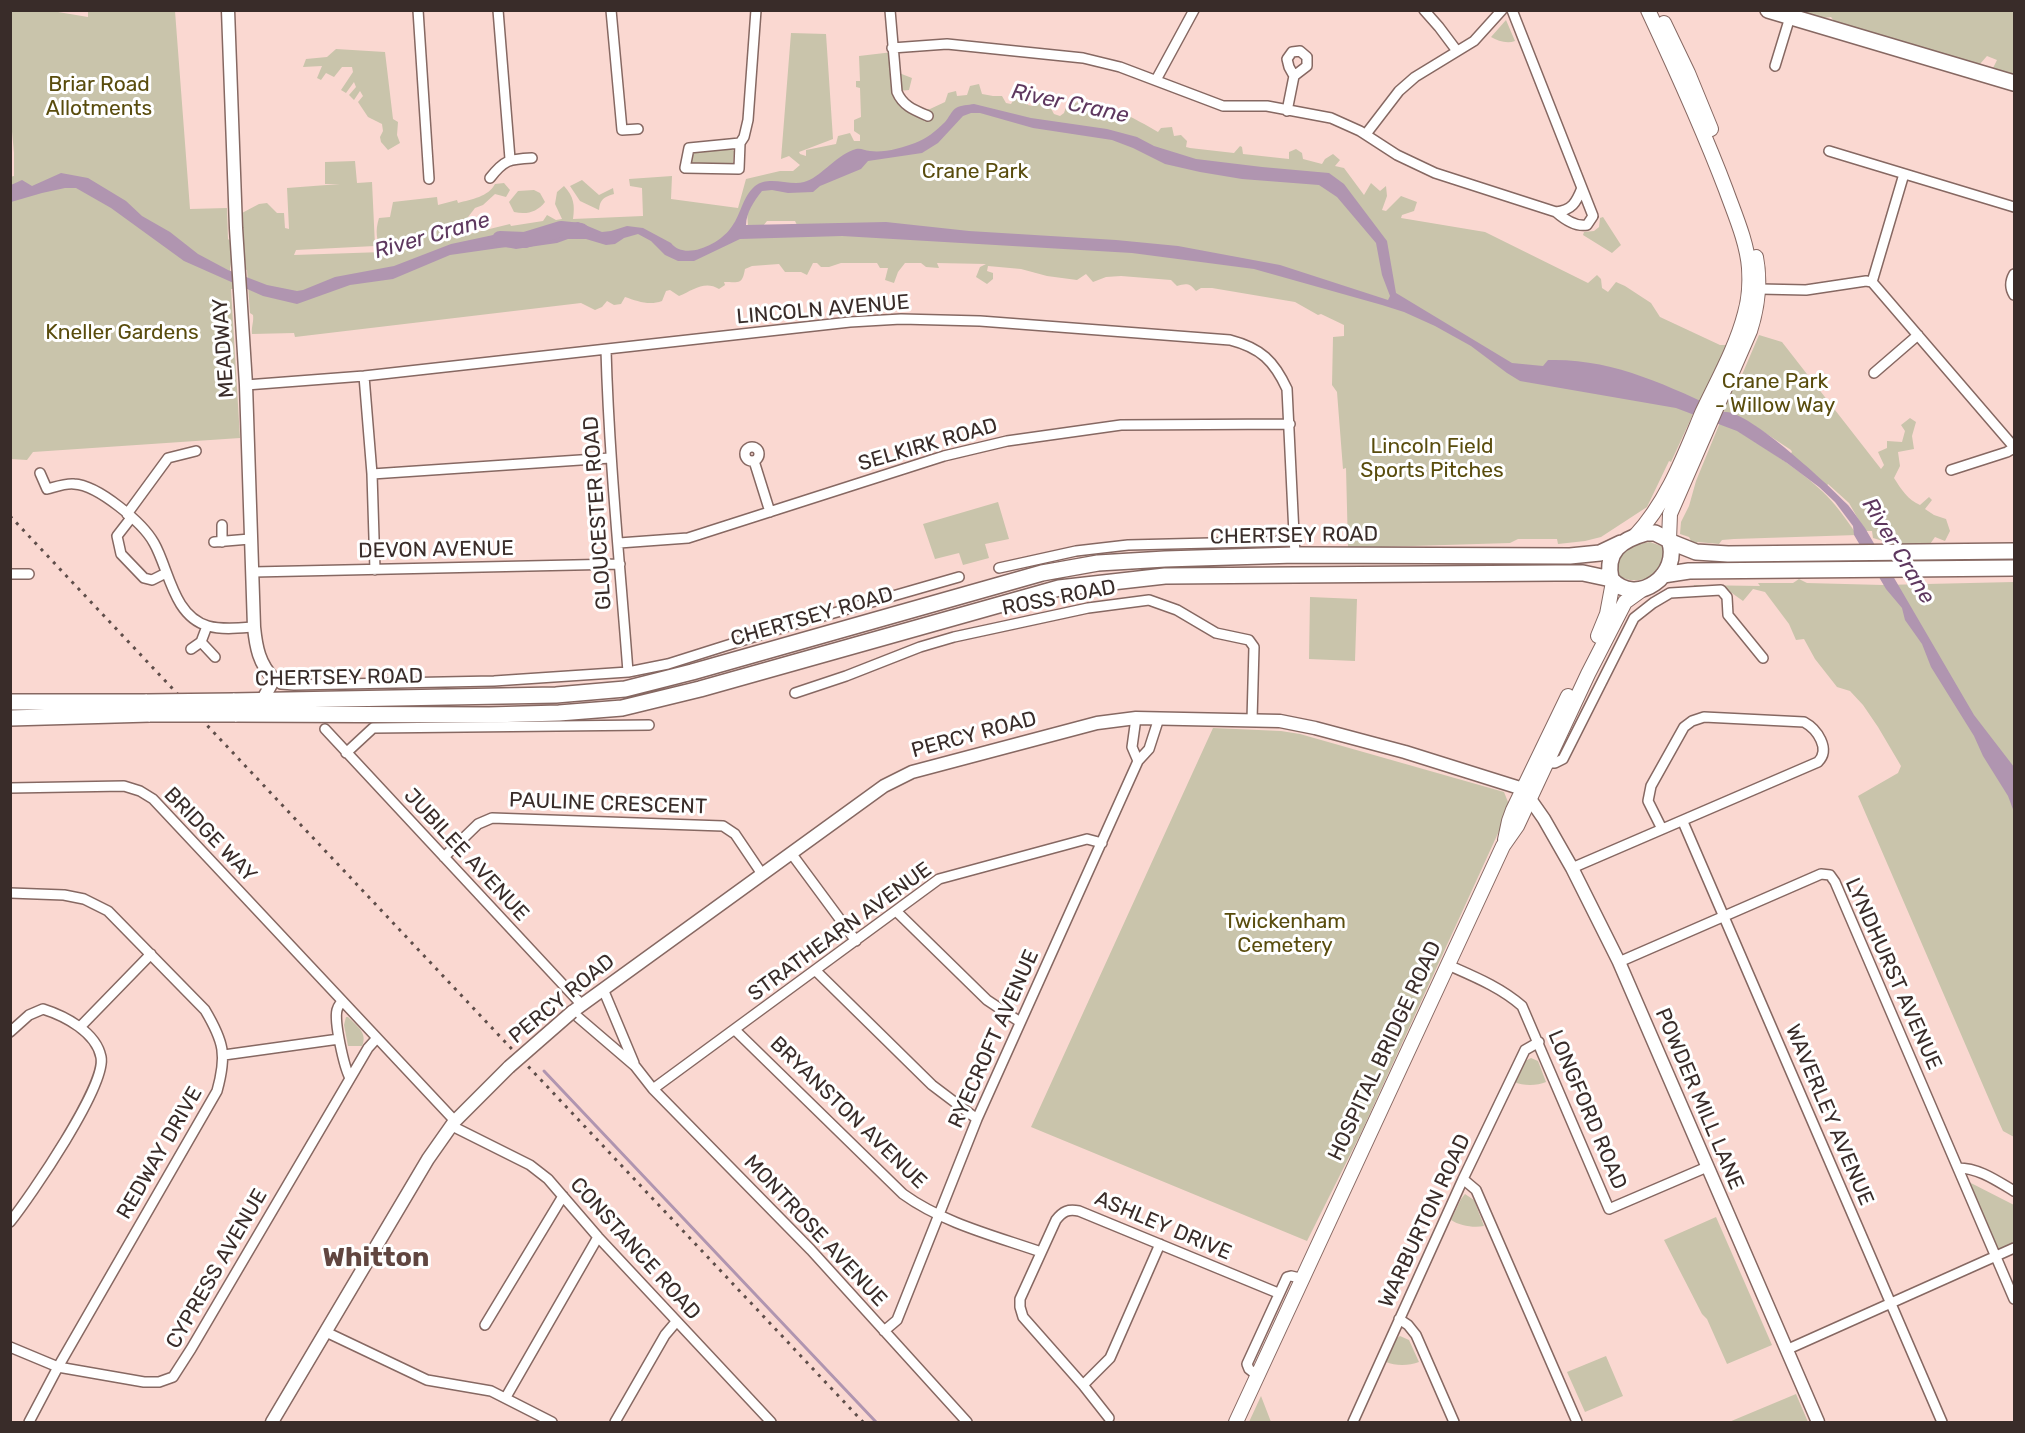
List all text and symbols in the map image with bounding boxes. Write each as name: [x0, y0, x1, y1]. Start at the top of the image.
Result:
park label: Briar Road Allotments: [46, 72, 152, 122]
water label: River Crane: [1009, 79, 1131, 129]
park label: Crane Park: [922, 159, 1028, 185]
water label: River Crane: [371, 207, 493, 265]
street label: LINCOLN AVENUE: [735, 290, 911, 330]
street label: MEADWAY: [208, 297, 240, 399]
park label: Kneller Gardens: [45, 320, 199, 346]
park label: Crane Park - Willow Way: [1715, 369, 1835, 419]
street label: SELKIRK ROAD: [855, 413, 1001, 477]
street label: GLOUCESTER ROAD: [579, 415, 617, 611]
park label: Lincoln Field Sports Pitches: [1360, 434, 1504, 484]
water label: River Crane: [1856, 493, 1940, 609]
street label: CHERTSEY ROAD: [1210, 522, 1378, 550]
street label: DEVON AVENUE: [358, 536, 514, 564]
street label: ROSS ROAD: [1000, 575, 1118, 621]
street label: CHERTSEY ROAD: [728, 582, 896, 652]
street label: CHERTSEY ROAD: [255, 664, 423, 692]
street label: PERCY ROAD: [909, 706, 1039, 764]
street label: BRIDGE WAY: [158, 782, 262, 888]
street label: JUBILEE AVENUE: [398, 784, 534, 926]
street label: PAULINE CRESCENT: [509, 788, 707, 820]
street label: STRATHEARN AVENUE: [743, 857, 937, 1007]
street label: LYNDHURST AVENUE: [1839, 874, 1947, 1074]
park label: Twickenham Cemetery: [1224, 909, 1346, 959]
street label: HOSPITAL BRIDGE ROAD: [1323, 937, 1447, 1165]
street label: RYECROFT AVENUE: [943, 946, 1045, 1132]
street label: PERCY ROAD: [504, 949, 620, 1049]
street label: POWDER MILL LANE: [1649, 1004, 1749, 1194]
street label: WAVERLEY AVENUE: [1779, 1021, 1879, 1209]
street label: LONGFORD ROAD: [1542, 1027, 1632, 1193]
street label: BRYANSTON AVENUE: [764, 1032, 932, 1194]
street label: REDWAY DRIVE: [112, 1082, 208, 1224]
street label: WARBURTON ROAD: [1374, 1130, 1476, 1312]
street label: MONTROSE AVENUE: [738, 1150, 892, 1312]
street label: CONSTANCE ROAD: [564, 1173, 706, 1325]
street label: CYPRESS AVENUE: [161, 1185, 273, 1353]
street label: ASHLEY DRIVE: [1091, 1186, 1235, 1266]
district label: Whitton: [323, 1242, 429, 1274]

